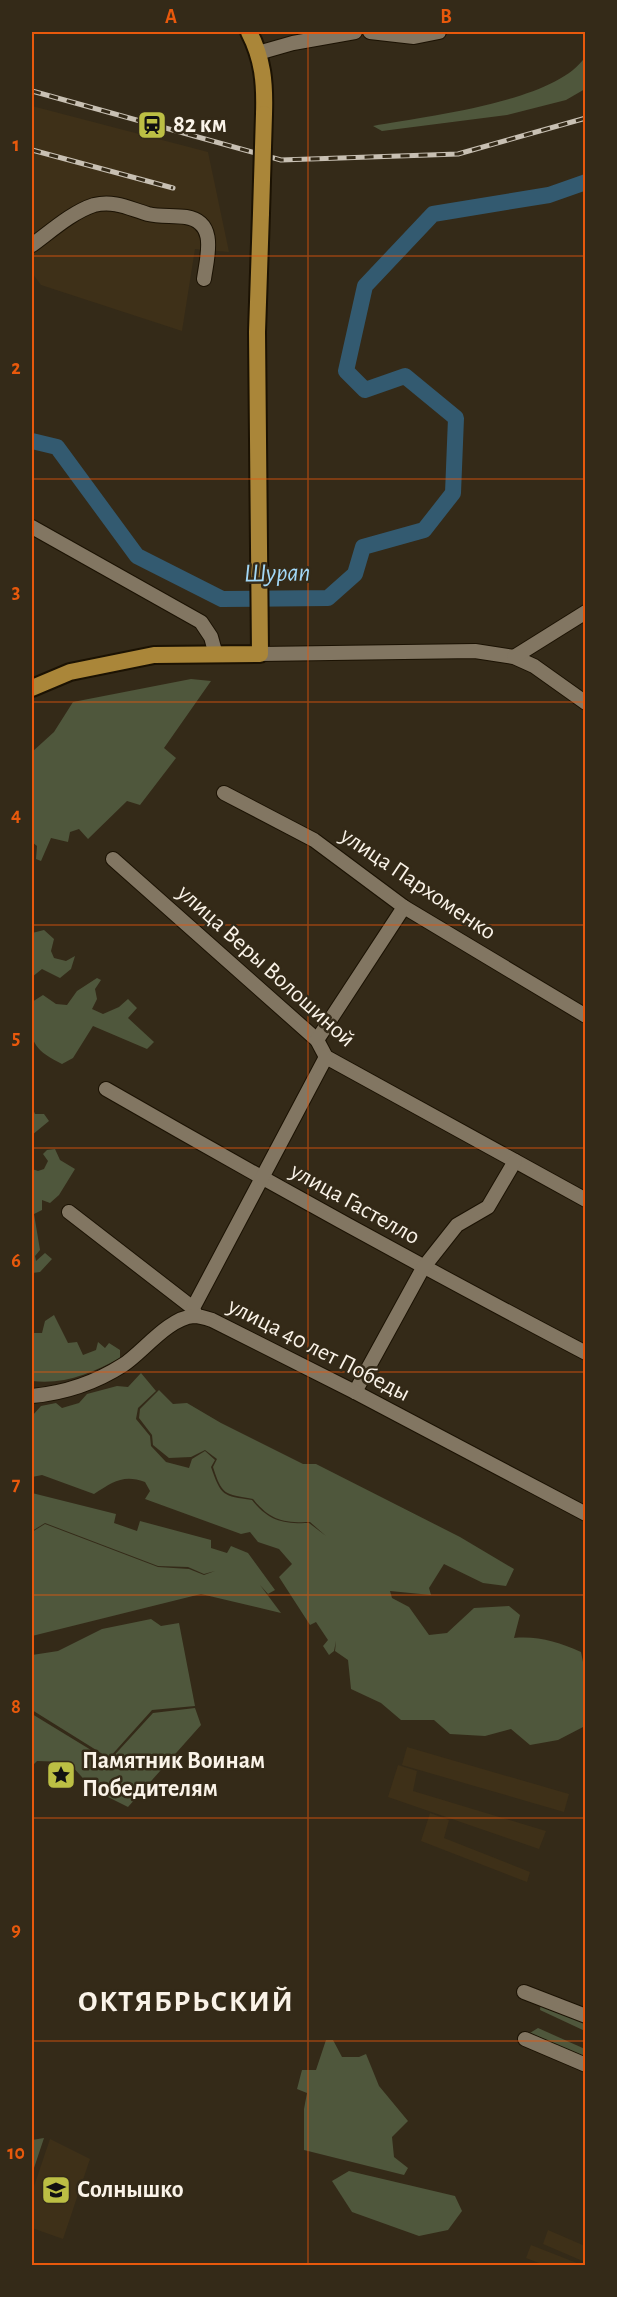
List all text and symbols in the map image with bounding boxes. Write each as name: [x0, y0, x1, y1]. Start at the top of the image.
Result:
text: A: [165, 7, 177, 27]
text: B: [440, 7, 452, 27]
station icon: 82 км: [136, 109, 168, 141]
place label: 82 км: [173, 113, 227, 137]
text: 1: [12, 135, 20, 155]
text: 2: [11, 358, 21, 378]
water label: Шурап: [244, 559, 310, 587]
text: 3: [12, 582, 20, 602]
text: 4: [11, 805, 21, 825]
street label: улица Пархоменко: [335, 823, 500, 945]
street label: улица Веры Волошиной: [172, 880, 359, 1052]
text: 5: [12, 1028, 20, 1048]
street label: улица Гастелло: [286, 1158, 424, 1249]
text: 6: [11, 1251, 21, 1271]
street label: улица 40 лет Победы: [223, 1293, 414, 1406]
text: 7: [12, 1474, 21, 1494]
text: 8: [11, 1697, 21, 1717]
place label: Памятник Воинам Победителям: [82, 1749, 265, 1801]
place icon: Памятник Воинам Победителям: [45, 1759, 77, 1791]
text: 9: [11, 1920, 21, 1940]
district label: ОКТЯБРЬСКИЙ: [78, 1986, 294, 2017]
text: 10: [7, 2143, 25, 2163]
school or university icon: Солнышко: [40, 2174, 72, 2206]
place label: Солнышко: [77, 2178, 184, 2202]

